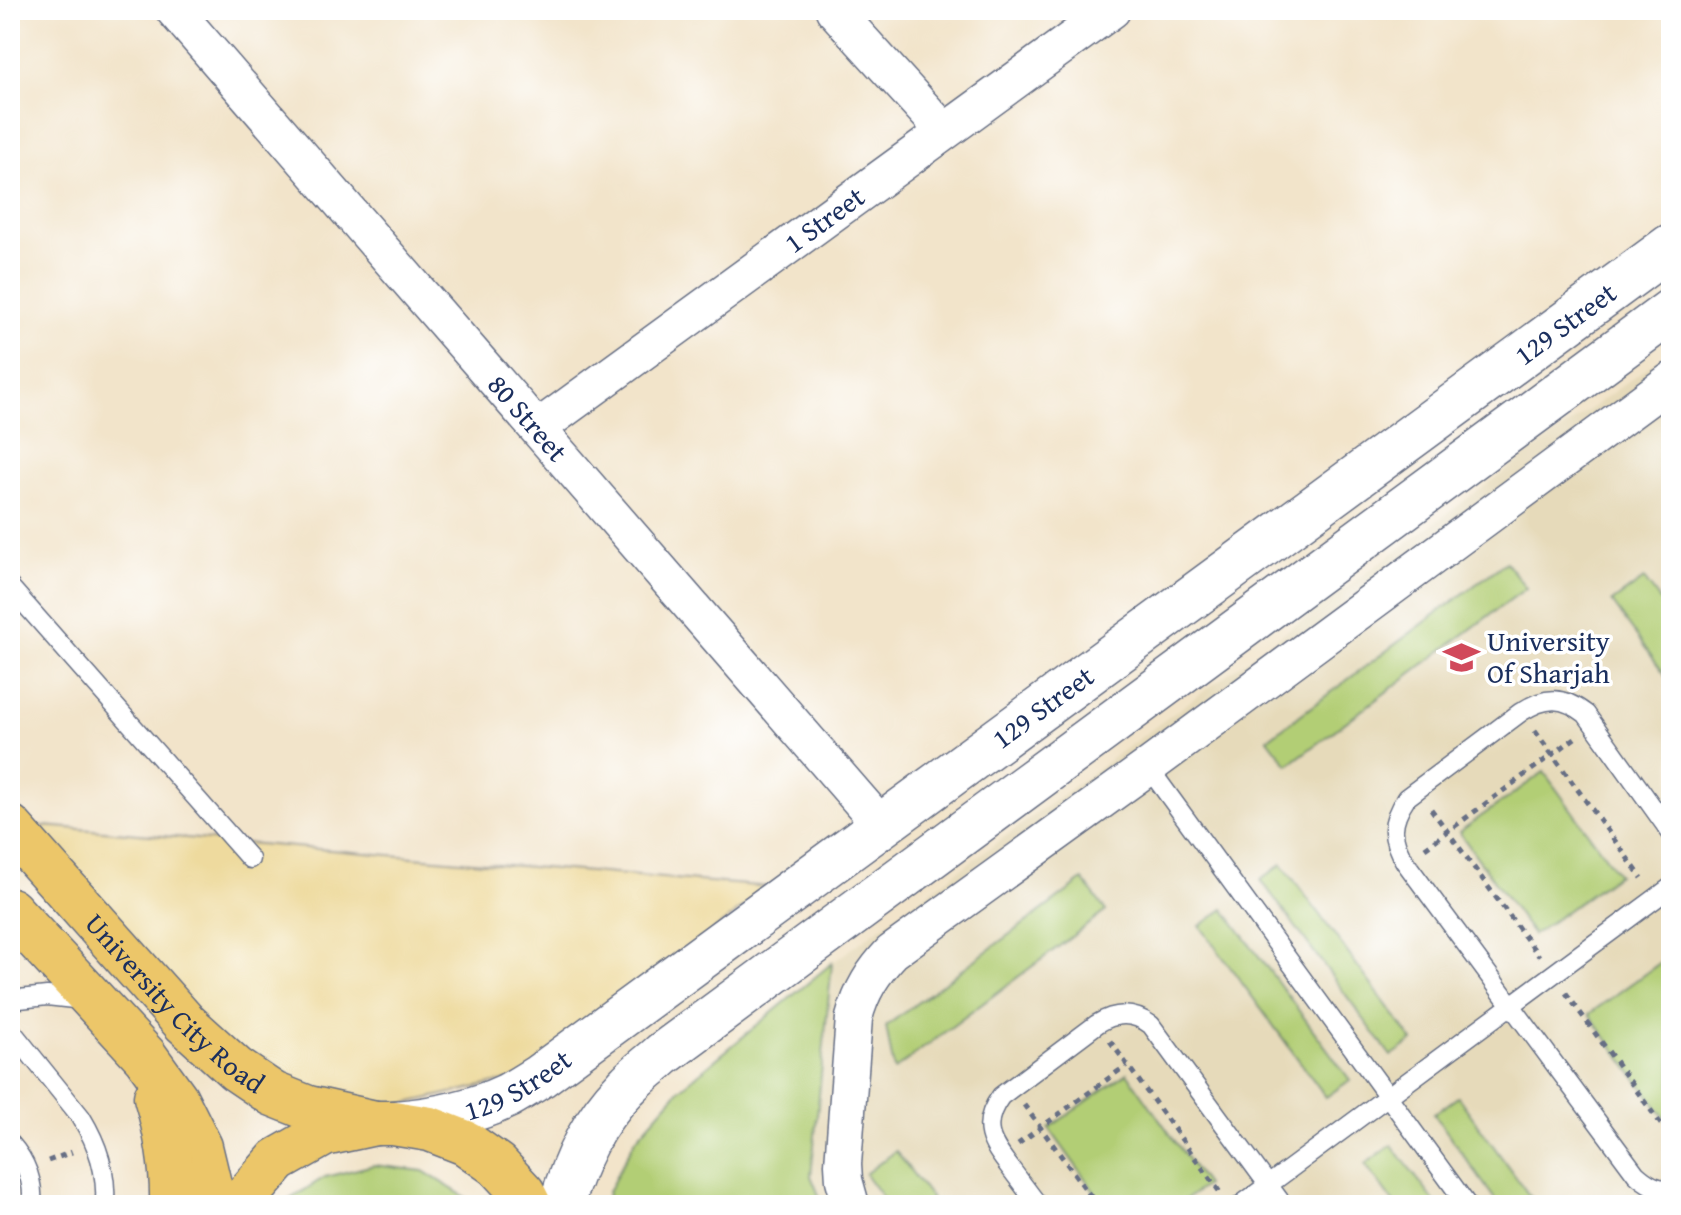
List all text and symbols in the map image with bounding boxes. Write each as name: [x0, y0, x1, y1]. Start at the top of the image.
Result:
street label: 1 Street: [775, 176, 873, 262]
street label: 129 Street: [1505, 272, 1624, 375]
street label: 80 Street: [479, 365, 578, 470]
place label: University Of Sharjah: [1487, 620, 1610, 693]
school or university icon: University Of Sharjah: [1442, 638, 1480, 676]
street label: 129 Street: [983, 655, 1102, 758]
street label: University City Road: [76, 904, 273, 1103]
street label: 129 Street: [459, 1039, 580, 1131]

